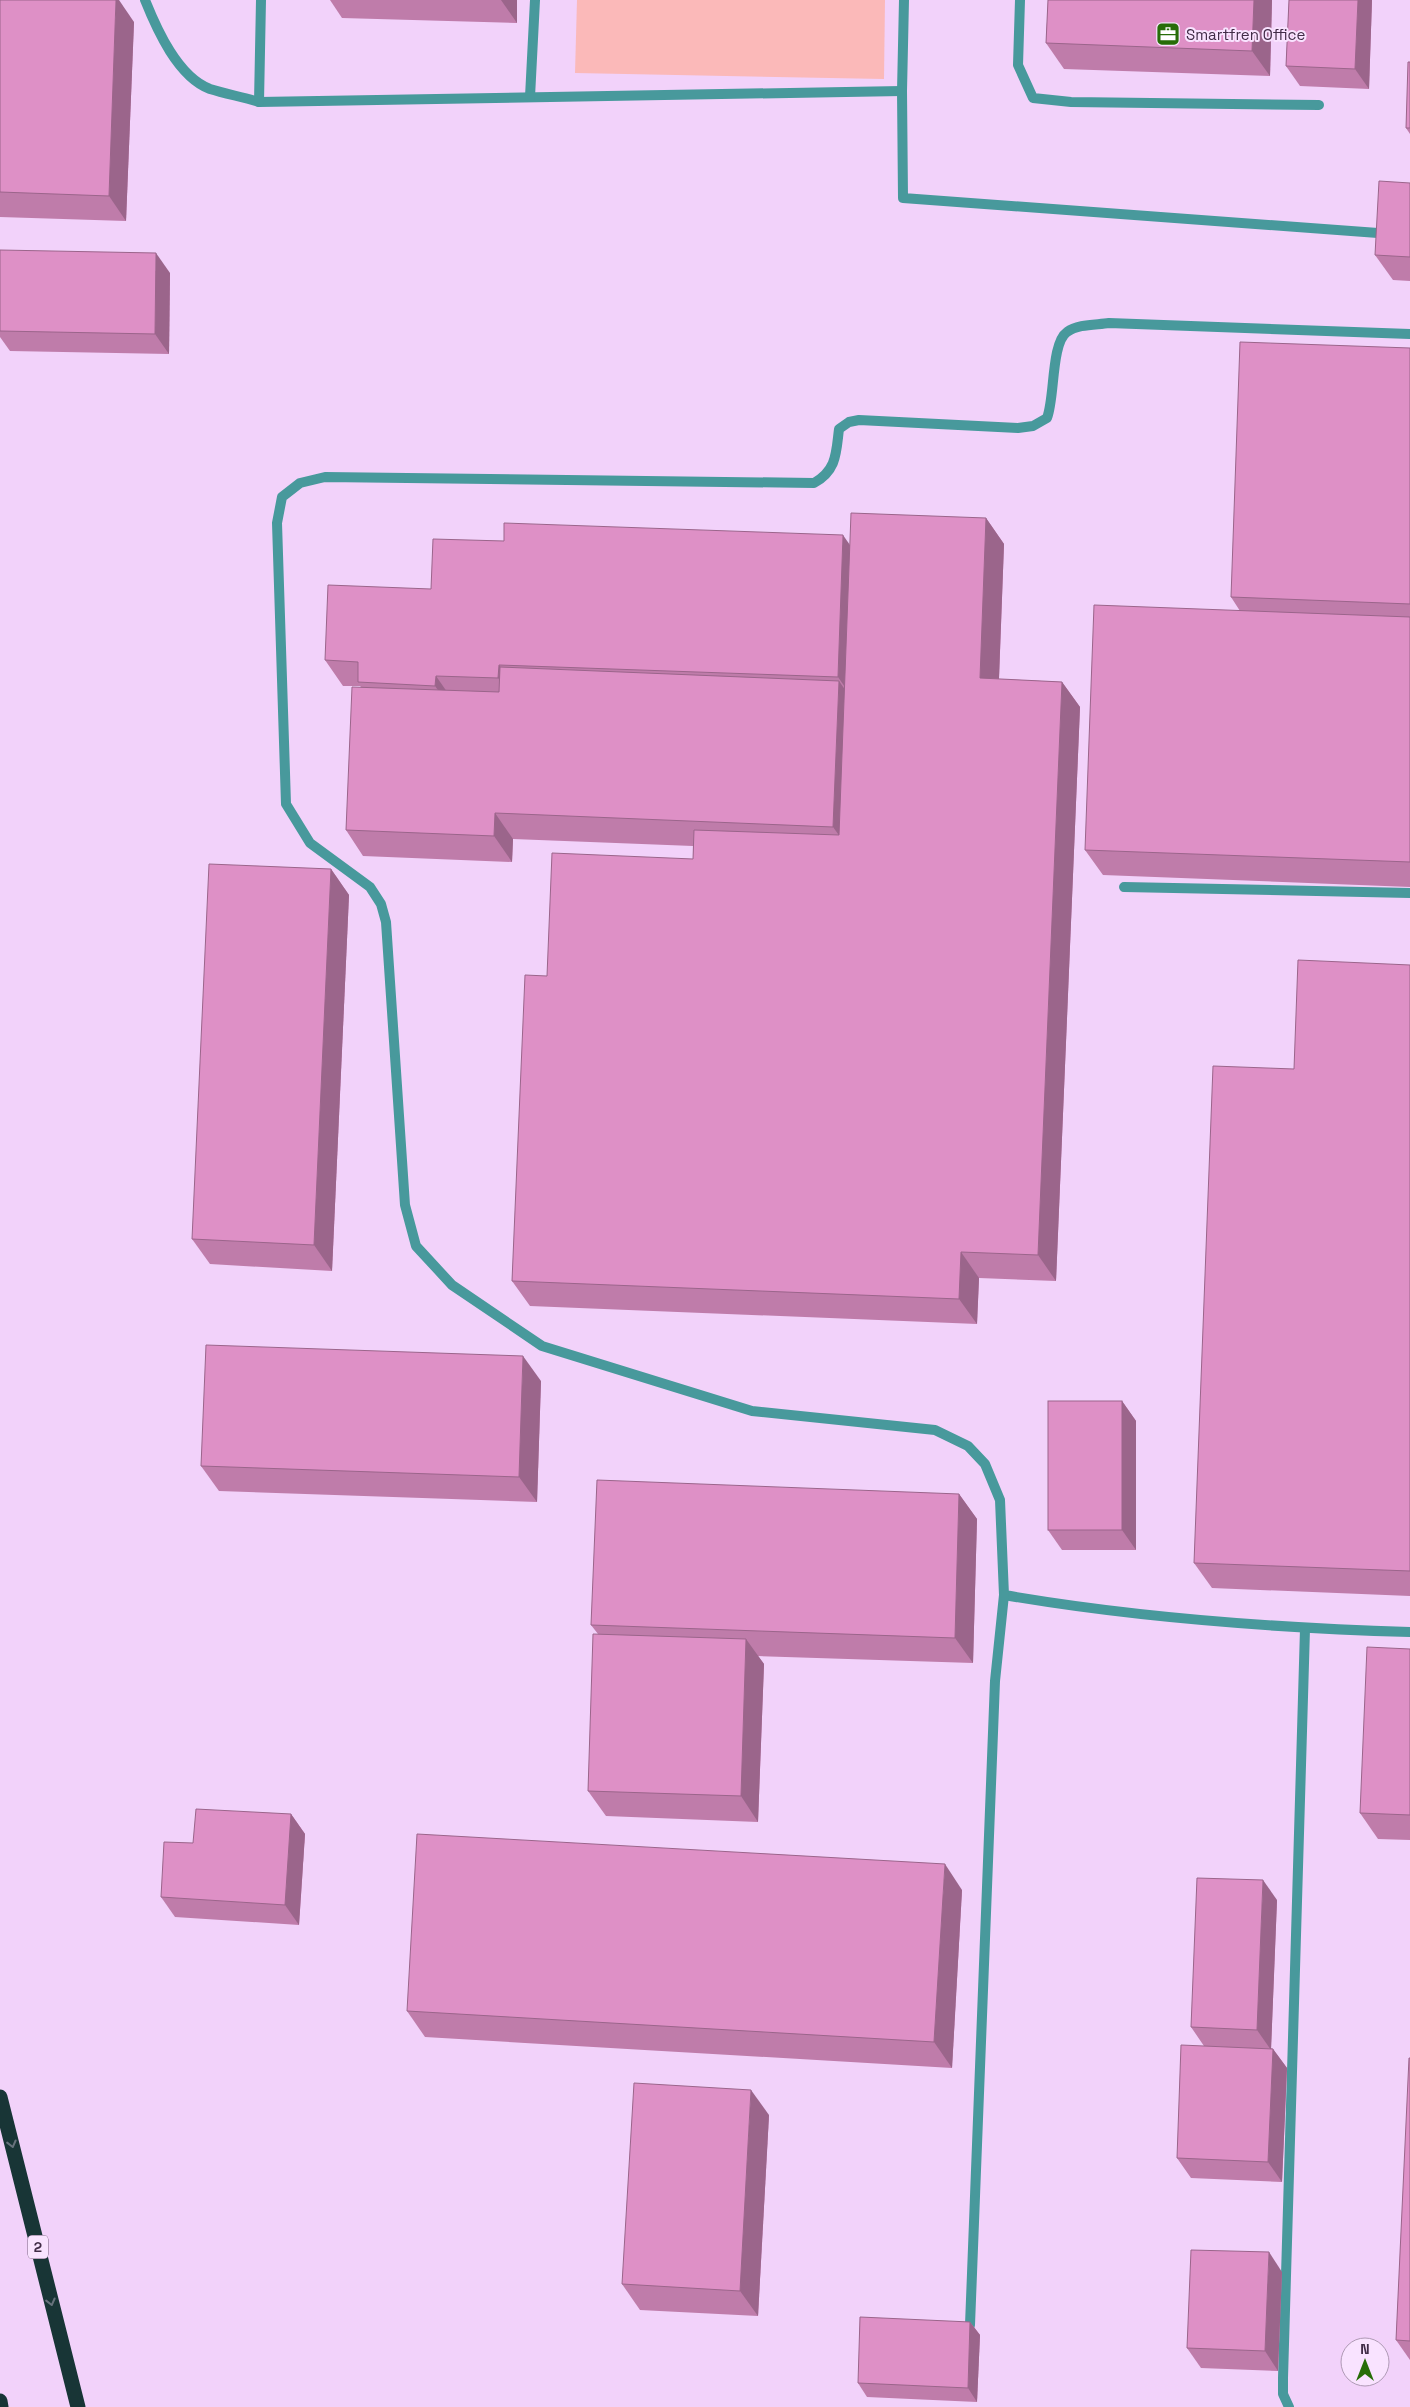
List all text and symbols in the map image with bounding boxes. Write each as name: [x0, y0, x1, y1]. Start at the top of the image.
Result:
office icon: Smartfren Office: [1155, 21, 1181, 47]
place label: Smartfren Office: [1186, 25, 1306, 44]
one-way arrow: [6, 2140, 17, 2149]
road number: 2: [28, 2236, 48, 2258]
one-way arrow: [45, 2297, 56, 2306]
north arrow: [1340, 2337, 1390, 2387]
text: N: [1360, 2340, 1370, 2358]

